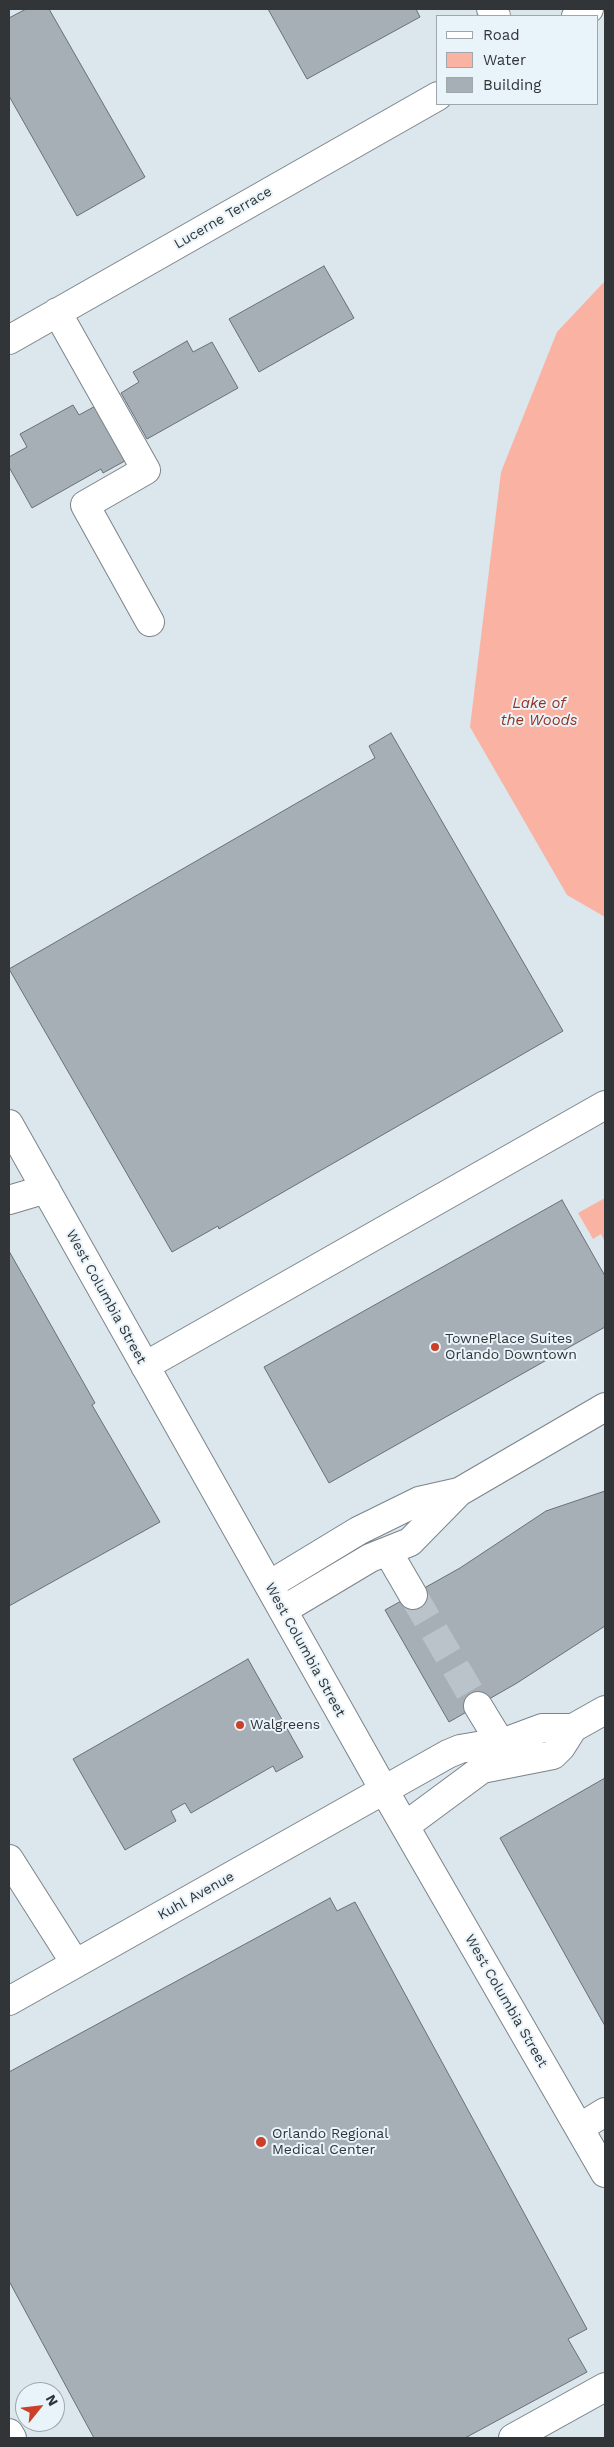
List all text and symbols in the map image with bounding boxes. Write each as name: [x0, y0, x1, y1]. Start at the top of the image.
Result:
legend: [436, 15, 599, 105]
text: Road: [483, 26, 520, 44]
text: Water: [483, 51, 526, 69]
text: Building: [483, 76, 541, 94]
street label: Lucerne Terrace: [171, 183, 275, 253]
water label: Lake of the Woods: [501, 695, 577, 730]
street label: West Columbia Street: [62, 1227, 150, 1367]
place label: TownePlace Suites Orlando Downtown: [445, 1331, 577, 1364]
marker: TownePlace Suites Orlando Downtown: [429, 1341, 441, 1353]
street label: West Columbia Street: [261, 1580, 349, 1720]
place label: Walgreens: [250, 1717, 320, 1733]
marker: Walgreens: [234, 1719, 246, 1731]
street label: Kuhl Avenue: [155, 1868, 237, 1924]
street label: West Columbia Street: [461, 1932, 551, 2070]
place label: Orlando Regional Medical Center: [272, 2126, 389, 2158]
marker: Orlando Regional Medical Center: [254, 2135, 268, 2149]
north arrow: [15, 2382, 65, 2432]
text: N: [43, 2392, 62, 2409]

